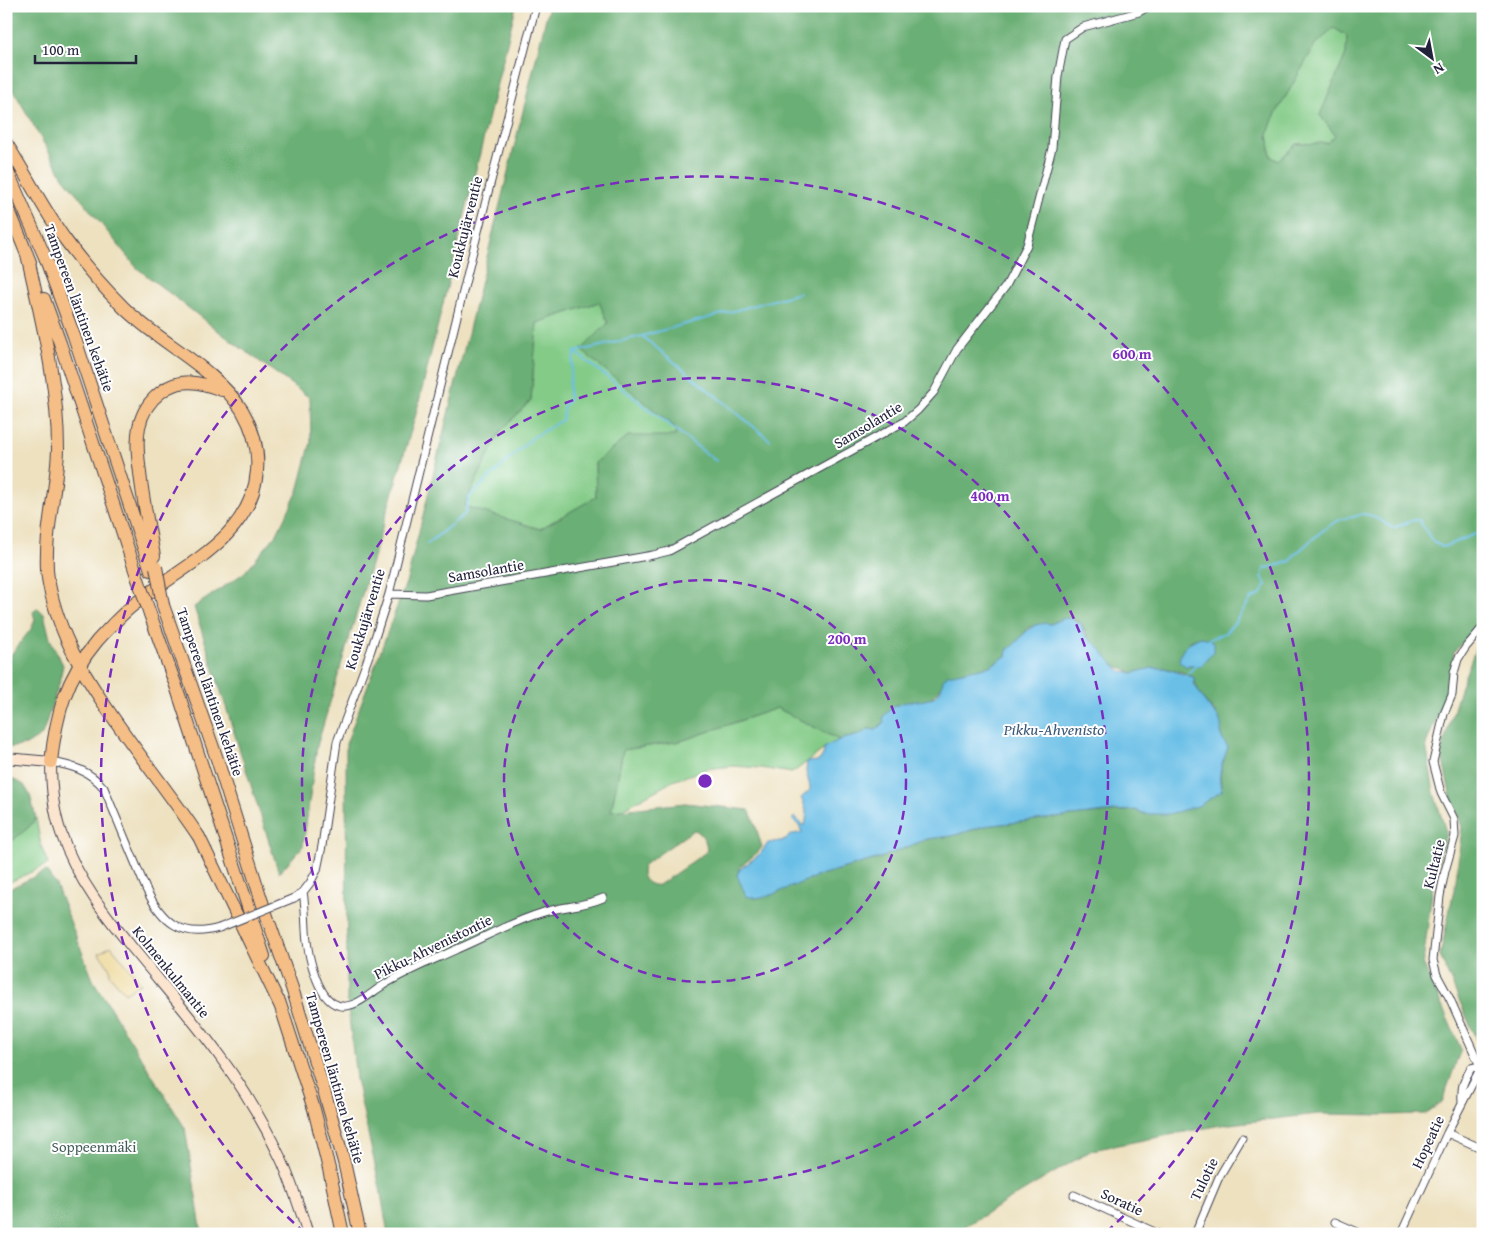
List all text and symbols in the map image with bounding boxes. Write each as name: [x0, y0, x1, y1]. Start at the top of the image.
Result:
scale bar: [35, 32, 136, 64]
north arrow: [1406, 32, 1456, 82]
text: 100 m: [42, 39, 80, 60]
text: N: [1429, 58, 1448, 80]
street label: Koukkujärventie: [442, 174, 487, 280]
street label: Tampereen läntinen kehätie: [39, 221, 120, 395]
text: 600 m: [1112, 343, 1152, 364]
street label: Samsolantie: [830, 396, 906, 453]
text: 400 m: [970, 485, 1010, 506]
street label: Samsolantie: [446, 554, 525, 587]
street label: Koukkujärventie: [339, 566, 390, 672]
street label: Tampereen läntinen kehätie: [172, 605, 249, 779]
text: 200 m: [827, 628, 867, 649]
water label: Pikku-Ahvenisto: [1003, 717, 1104, 741]
centre of rings: [696, 772, 714, 790]
street label: Kultatie: [1417, 837, 1450, 891]
street label: Pikku-Ahvenistontie: [370, 909, 495, 984]
street label: Kolmenkulmantie: [128, 921, 215, 1022]
street label: Tampereen läntinen kehätie: [301, 990, 370, 1166]
street label: Hopeatie: [1406, 1112, 1449, 1172]
park label: Soppeenmäki: [52, 1136, 136, 1157]
street label: Tulotie: [1184, 1154, 1223, 1204]
street label: Soratie: [1098, 1183, 1147, 1220]

